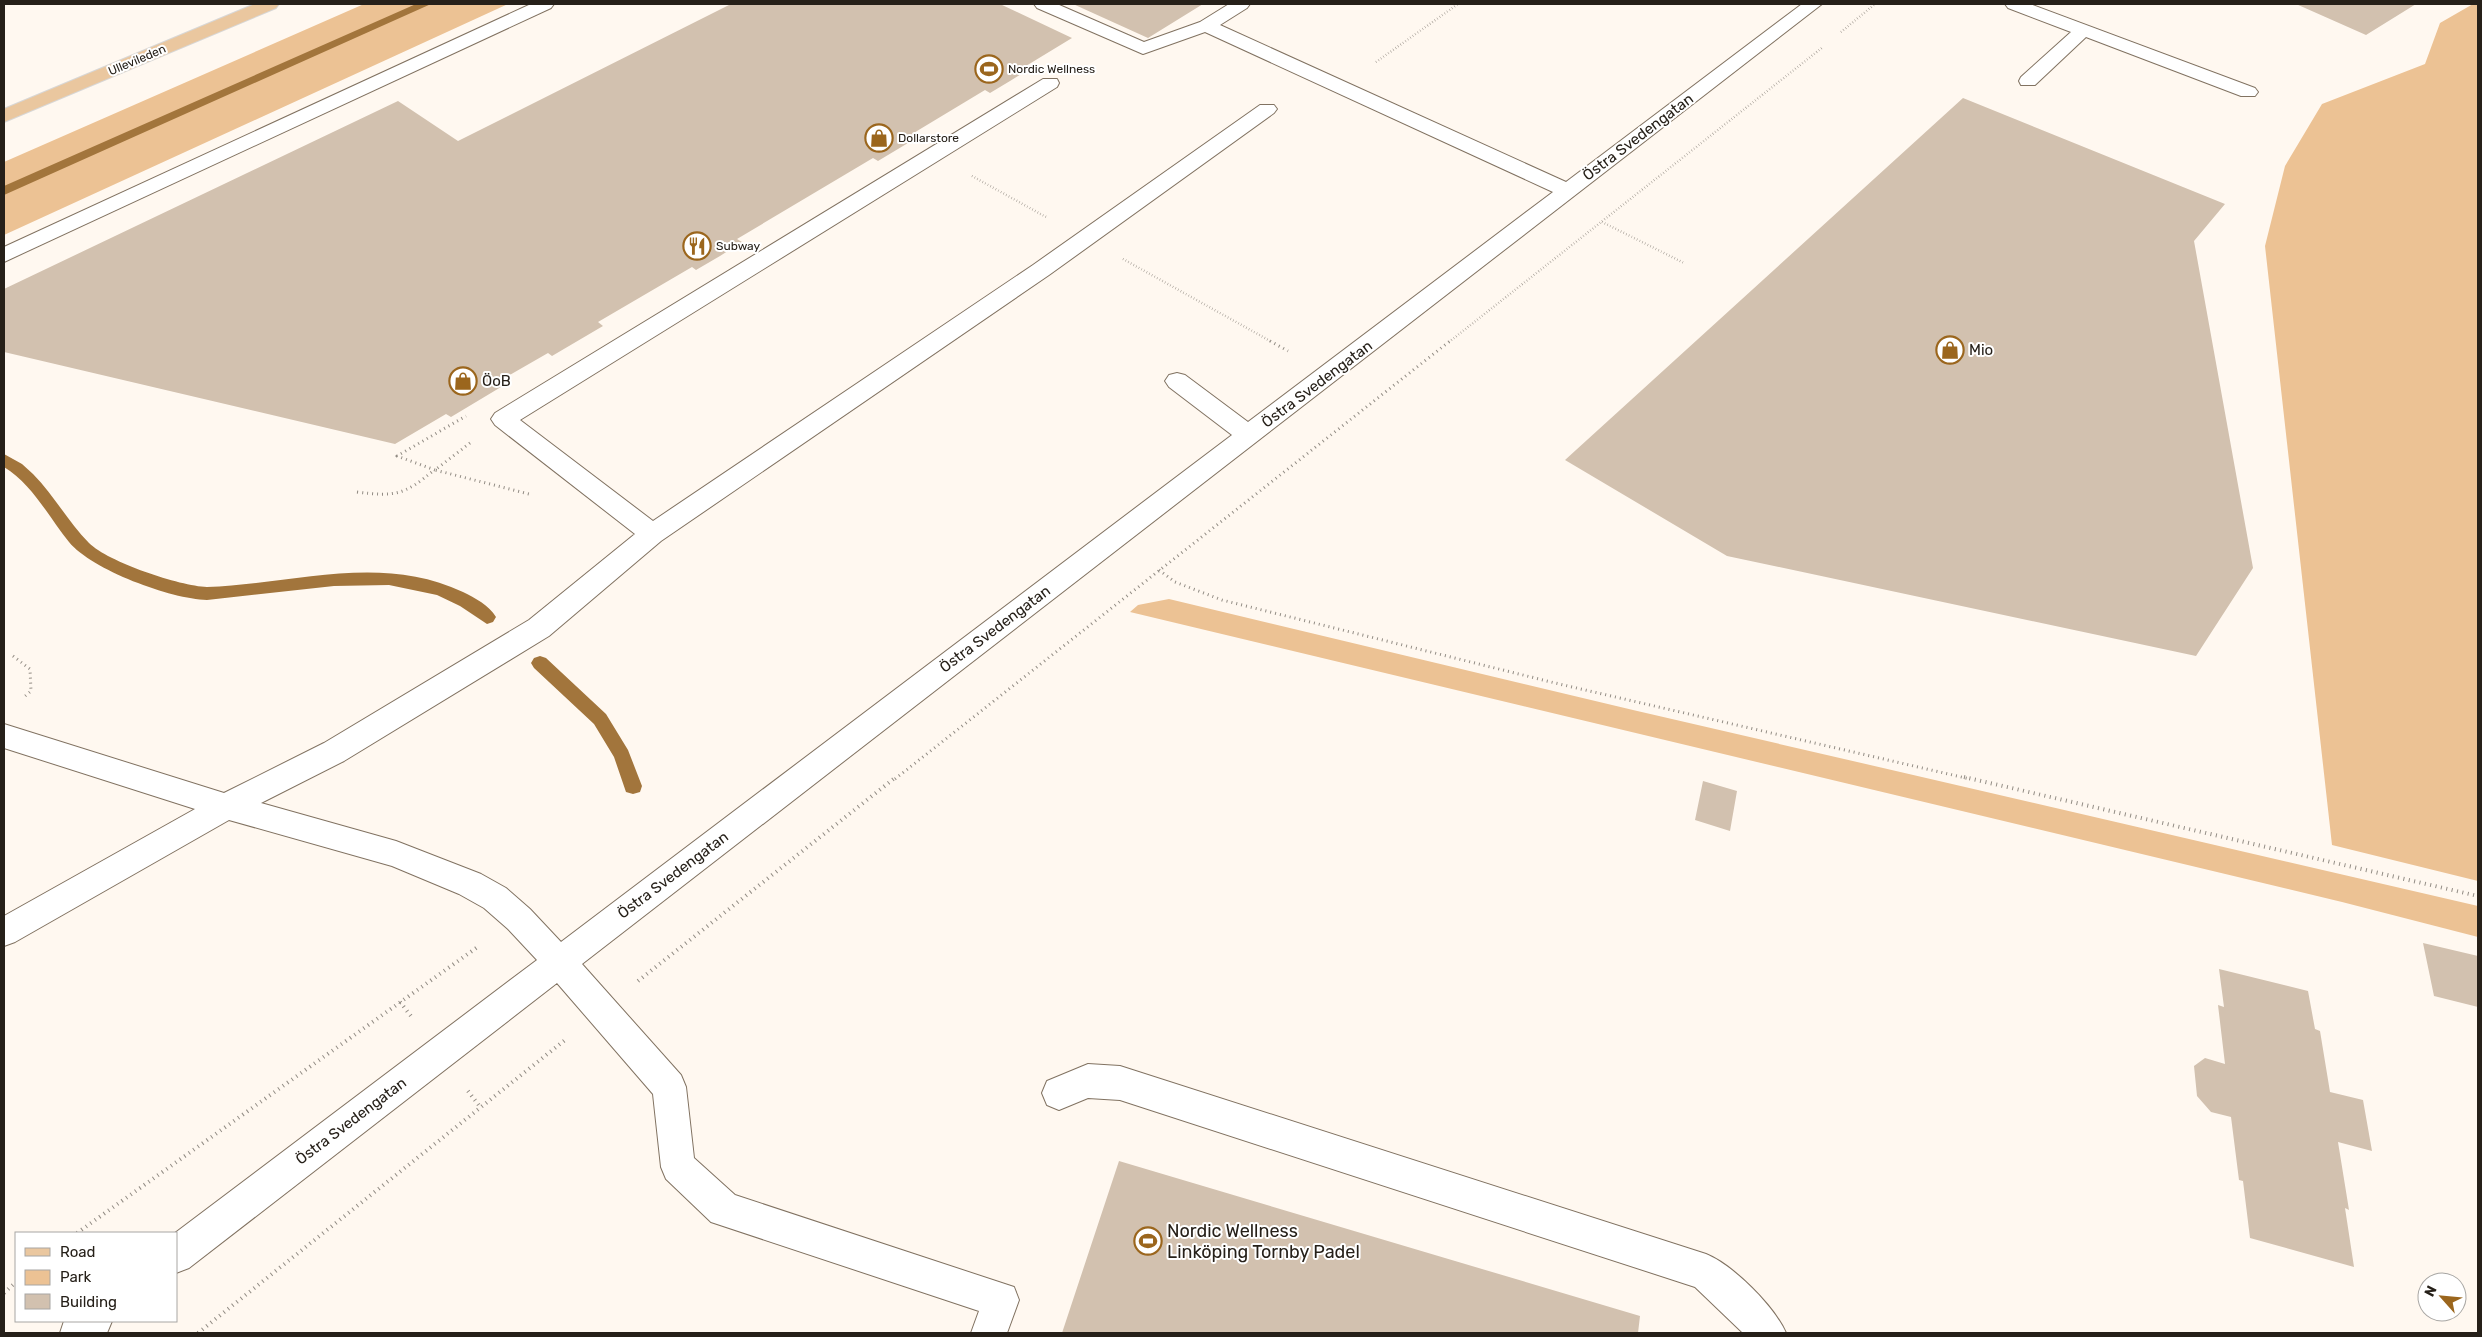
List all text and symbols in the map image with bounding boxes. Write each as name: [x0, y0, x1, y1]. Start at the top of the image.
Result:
street label: Ullevileden: [106, 42, 168, 78]
sports icon: Nordic Wellness: [974, 54, 1004, 84]
place label: Nordic Wellness: [1008, 62, 1095, 76]
street label: Östra Svedengatan: [1579, 90, 1697, 184]
shop icon: Dollarstore: [864, 123, 894, 153]
place label: Dollarstore: [898, 131, 959, 145]
restaurant icon: Subway: [682, 231, 712, 261]
place label: Subway: [716, 239, 761, 253]
shop icon: Mio: [1935, 335, 1965, 365]
street label: Östra Svedengatan: [1258, 337, 1376, 431]
place label: Mio: [1969, 341, 1993, 359]
shop icon: ÖoB: [448, 366, 478, 396]
place label: ÖoB: [482, 372, 511, 390]
street label: Östra Svedengatan: [936, 582, 1054, 676]
street label: Östra Svedengatan: [614, 828, 732, 922]
street label: Östra Svedengatan: [292, 1074, 410, 1168]
place label: Nordic Wellness Linköping Tornby Padel: [1167, 1220, 1360, 1263]
sports icon: Nordic Wellness Linköping Tornby Padel: [1133, 1226, 1163, 1256]
legend: [15, 1232, 178, 1322]
text: Road: [60, 1243, 96, 1261]
text: Park: [60, 1268, 91, 1286]
north arrow: [2417, 1272, 2467, 1322]
text: N: [2421, 1283, 2441, 1300]
text: Building: [60, 1293, 117, 1311]

